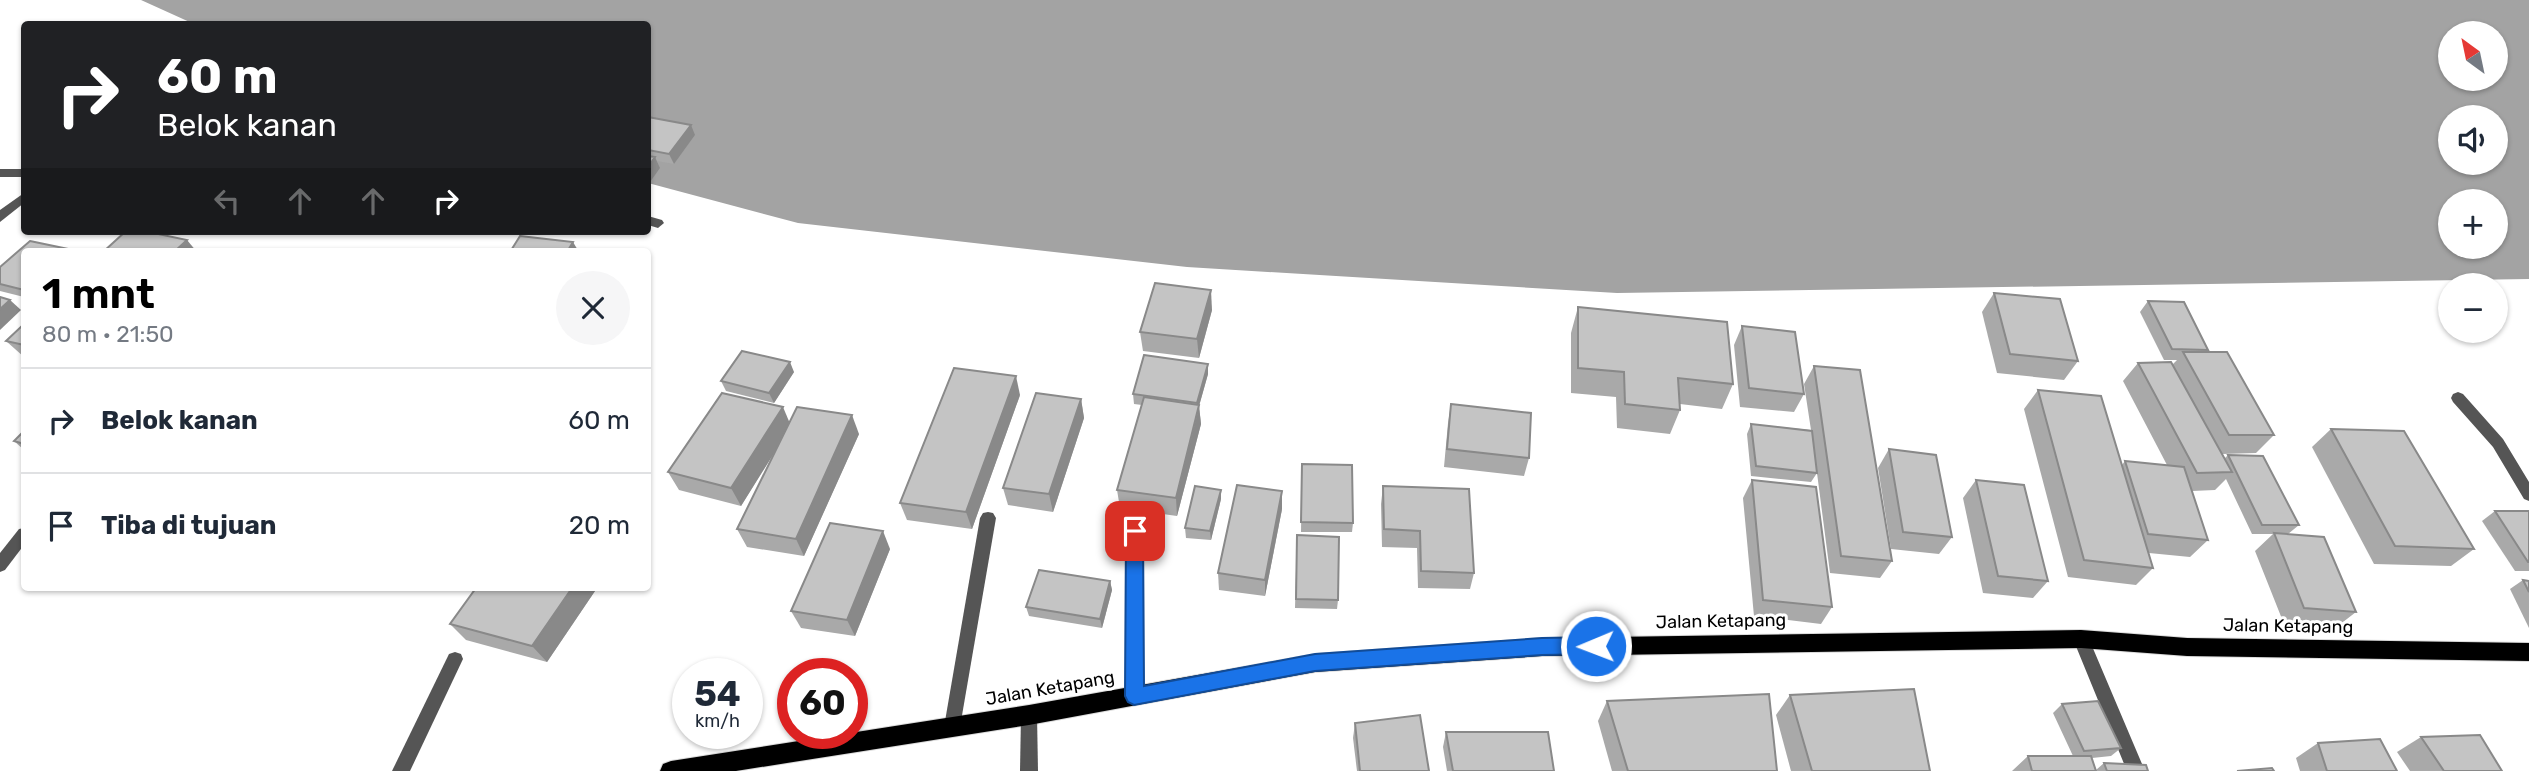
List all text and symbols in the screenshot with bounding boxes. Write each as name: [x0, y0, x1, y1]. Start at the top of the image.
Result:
north arrow: [2438, 21, 2508, 91]
map controls: [2438, 21, 2508, 343]
text: 60 m: [157, 47, 278, 105]
icon: right: [42, 49, 133, 140]
button: sound: [2438, 105, 2508, 175]
text: Belok kanan: [157, 106, 337, 144]
icon: left: [208, 182, 246, 220]
icon: ahead: [281, 182, 319, 220]
icon: ahead: [354, 182, 392, 220]
icon: right: [427, 182, 465, 220]
button: +: [2438, 189, 2508, 259]
text: 1 mnt: [42, 269, 155, 319]
button: close: [556, 271, 630, 345]
button: −: [2438, 273, 2508, 343]
text: 80 m · 21:50: [42, 320, 174, 348]
icon: right: [42, 402, 80, 440]
text: Belok kanan: [101, 405, 258, 436]
text: 60 m: [568, 405, 630, 436]
pin: [1105, 501, 1165, 561]
icon: arrive: [42, 507, 80, 545]
text: Tiba di tujuan: [101, 510, 276, 541]
text: 20 m: [569, 510, 630, 541]
icon: arrive: [1116, 512, 1154, 550]
position arrow: [1559, 609, 1633, 683]
street label: Jalan Ketapang: [1656, 609, 1786, 633]
street label: Jalan Ketapang: [2223, 614, 2353, 638]
speed limit sign: 60: [777, 658, 868, 749]
street label: Jalan Ketapang: [984, 666, 1116, 710]
text: 54: [694, 673, 741, 715]
text: km/h: [695, 710, 740, 732]

